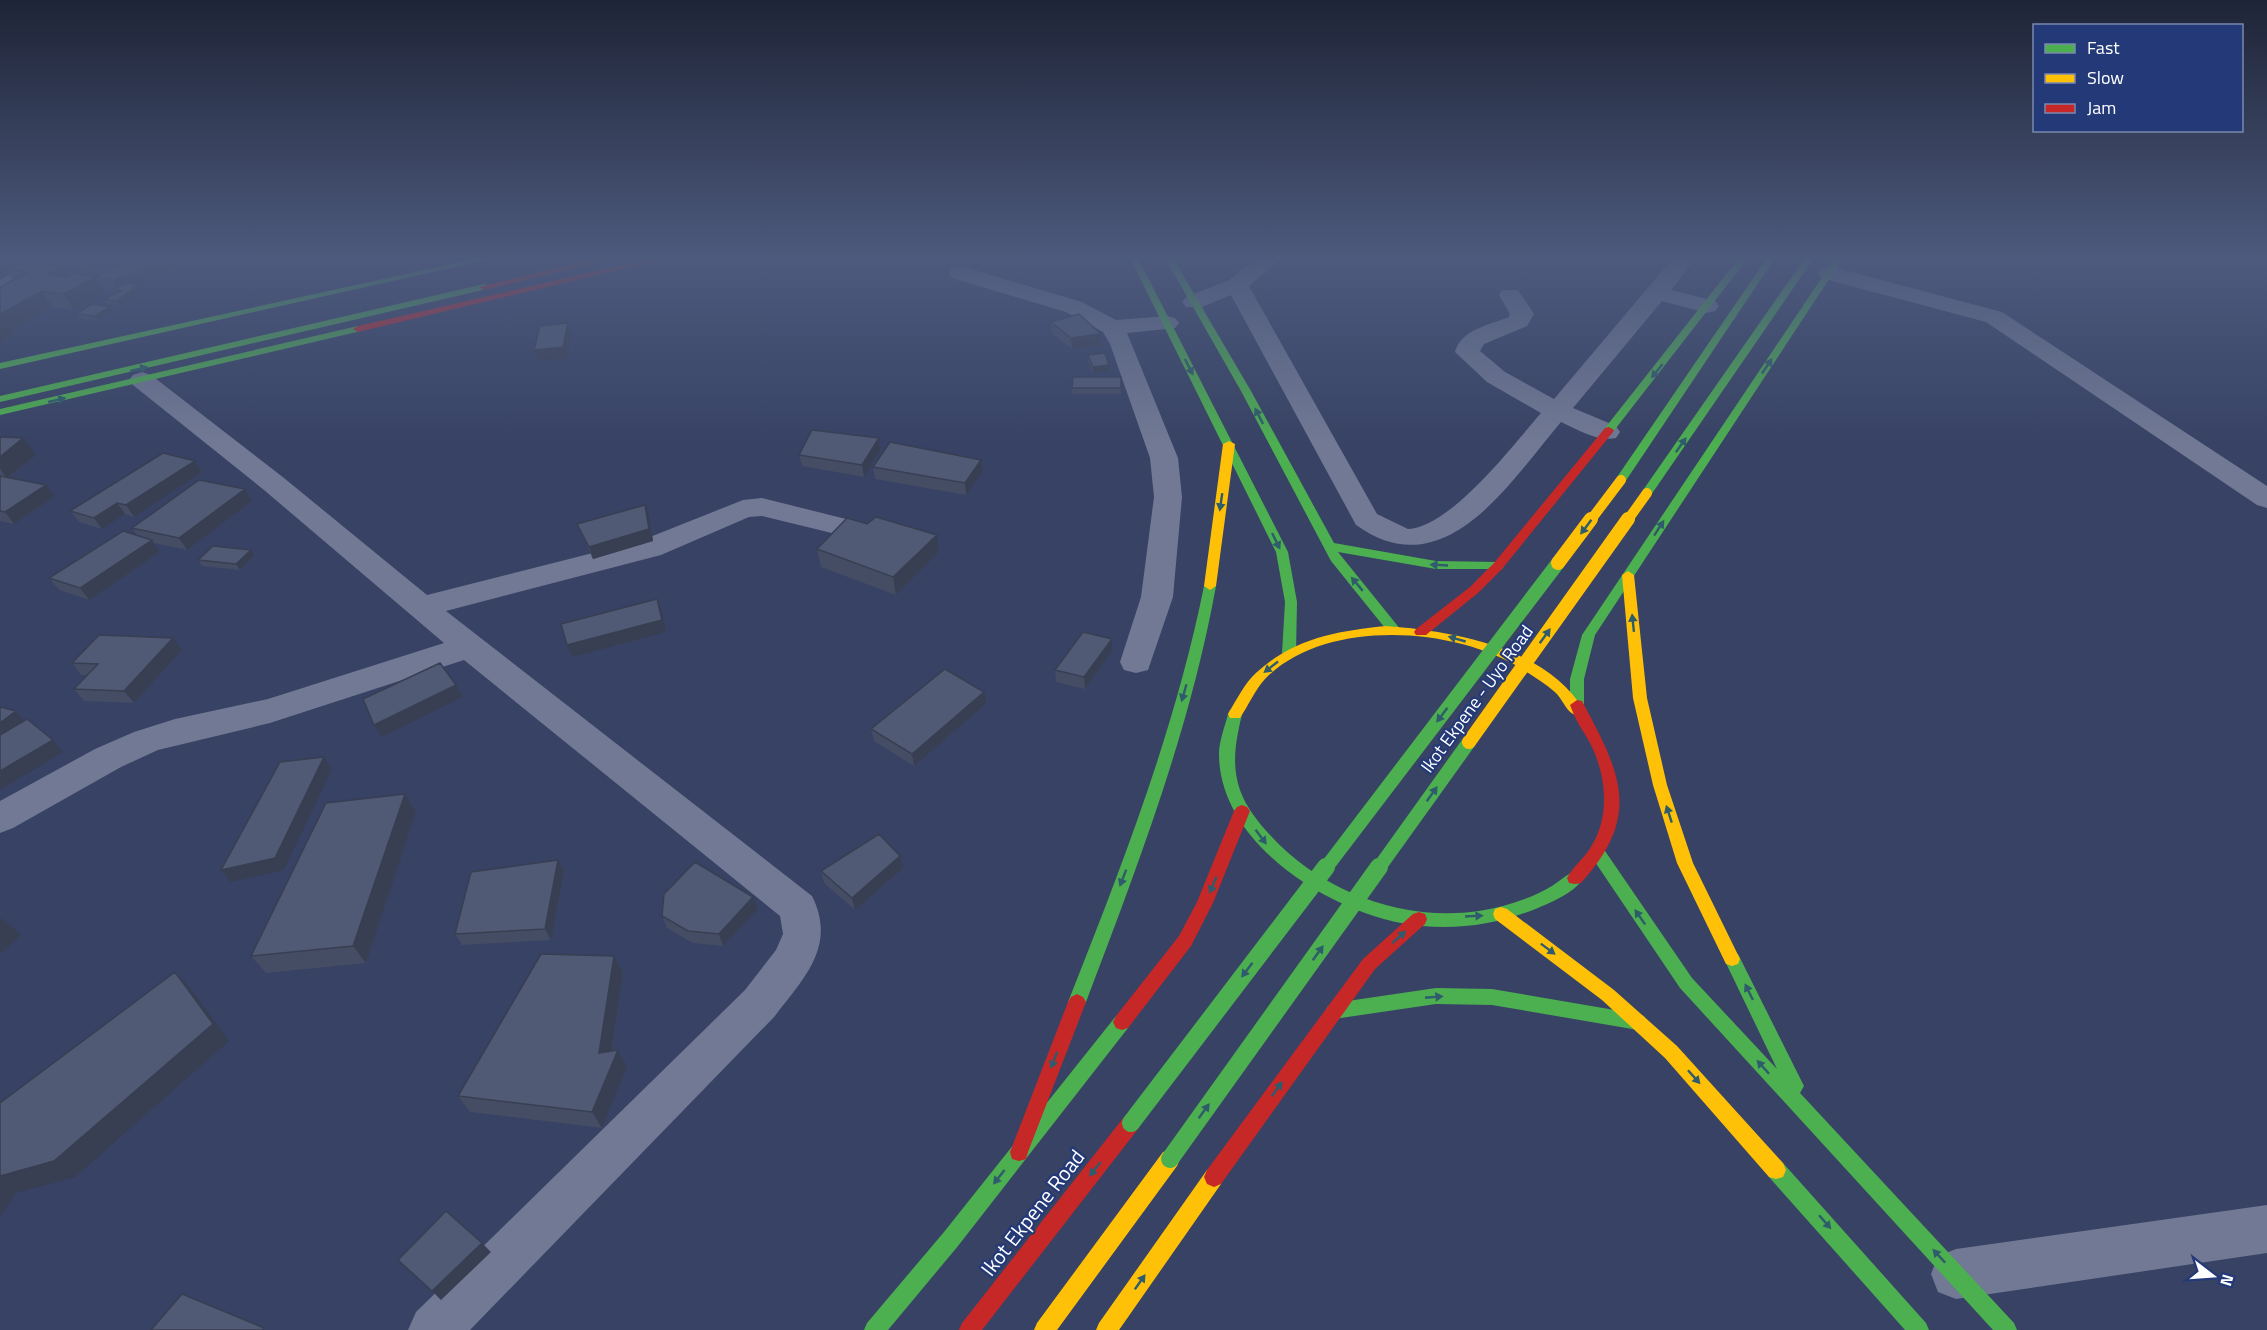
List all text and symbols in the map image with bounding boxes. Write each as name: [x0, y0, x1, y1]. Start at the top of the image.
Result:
legend: [2033, 24, 2243, 132]
text: Fast: [2087, 34, 2120, 61]
text: Slow: [2087, 64, 2124, 91]
text: Jam: [2087, 94, 2116, 121]
one-way arrow: [1184, 358, 1194, 375]
one-way arrow: [1761, 358, 1773, 374]
one-way arrow: [130, 363, 148, 373]
one-way arrow: [1651, 363, 1663, 378]
one-way arrow: [48, 394, 66, 404]
one-way arrow: [1254, 407, 1264, 424]
one-way arrow: [1675, 437, 1686, 453]
one-way arrow: [1216, 492, 1225, 511]
one-way arrow: [1580, 519, 1592, 534]
one-way arrow: [1654, 520, 1665, 536]
one-way arrow: [1272, 532, 1281, 549]
one-way arrow: [1430, 561, 1449, 570]
one-way arrow: [1350, 576, 1363, 592]
one-way arrow: [1628, 613, 1638, 632]
street label: Ikot Ekpene - Uyo Road: [1414, 619, 1539, 778]
one-way arrow: [1539, 628, 1551, 644]
one-way arrow: [1448, 634, 1466, 643]
one-way arrow: [1264, 660, 1279, 672]
one-way arrow: [1179, 684, 1188, 702]
one-way arrow: [1436, 708, 1448, 723]
one-way arrow: [1425, 787, 1437, 802]
one-way arrow: [1664, 805, 1674, 823]
one-way arrow: [1255, 830, 1267, 845]
one-way arrow: [1118, 869, 1128, 887]
one-way arrow: [1208, 876, 1217, 894]
one-way arrow: [1634, 909, 1646, 925]
one-way arrow: [1465, 911, 1484, 920]
one-way arrow: [1391, 930, 1406, 944]
one-way arrow: [1540, 943, 1555, 955]
one-way arrow: [1312, 945, 1324, 961]
one-way arrow: [1241, 962, 1253, 978]
one-way arrow: [1744, 983, 1753, 1000]
one-way arrow: [1424, 992, 1443, 1002]
one-way arrow: [1049, 1051, 1058, 1069]
one-way arrow: [1757, 1060, 1771, 1074]
one-way arrow: [1687, 1070, 1701, 1085]
one-way arrow: [1271, 1081, 1283, 1097]
one-way arrow: [1198, 1104, 1210, 1120]
street label: Ikot Ekpene Road: [972, 1142, 1092, 1283]
one-way arrow: [1089, 1161, 1101, 1176]
one-way arrow: [994, 1170, 1006, 1185]
one-way arrow: [1818, 1214, 1831, 1229]
north arrow: [2183, 1246, 2243, 1306]
one-way arrow: [1932, 1249, 1946, 1264]
text: N: [2214, 1272, 2240, 1289]
one-way arrow: [1134, 1275, 1146, 1291]

